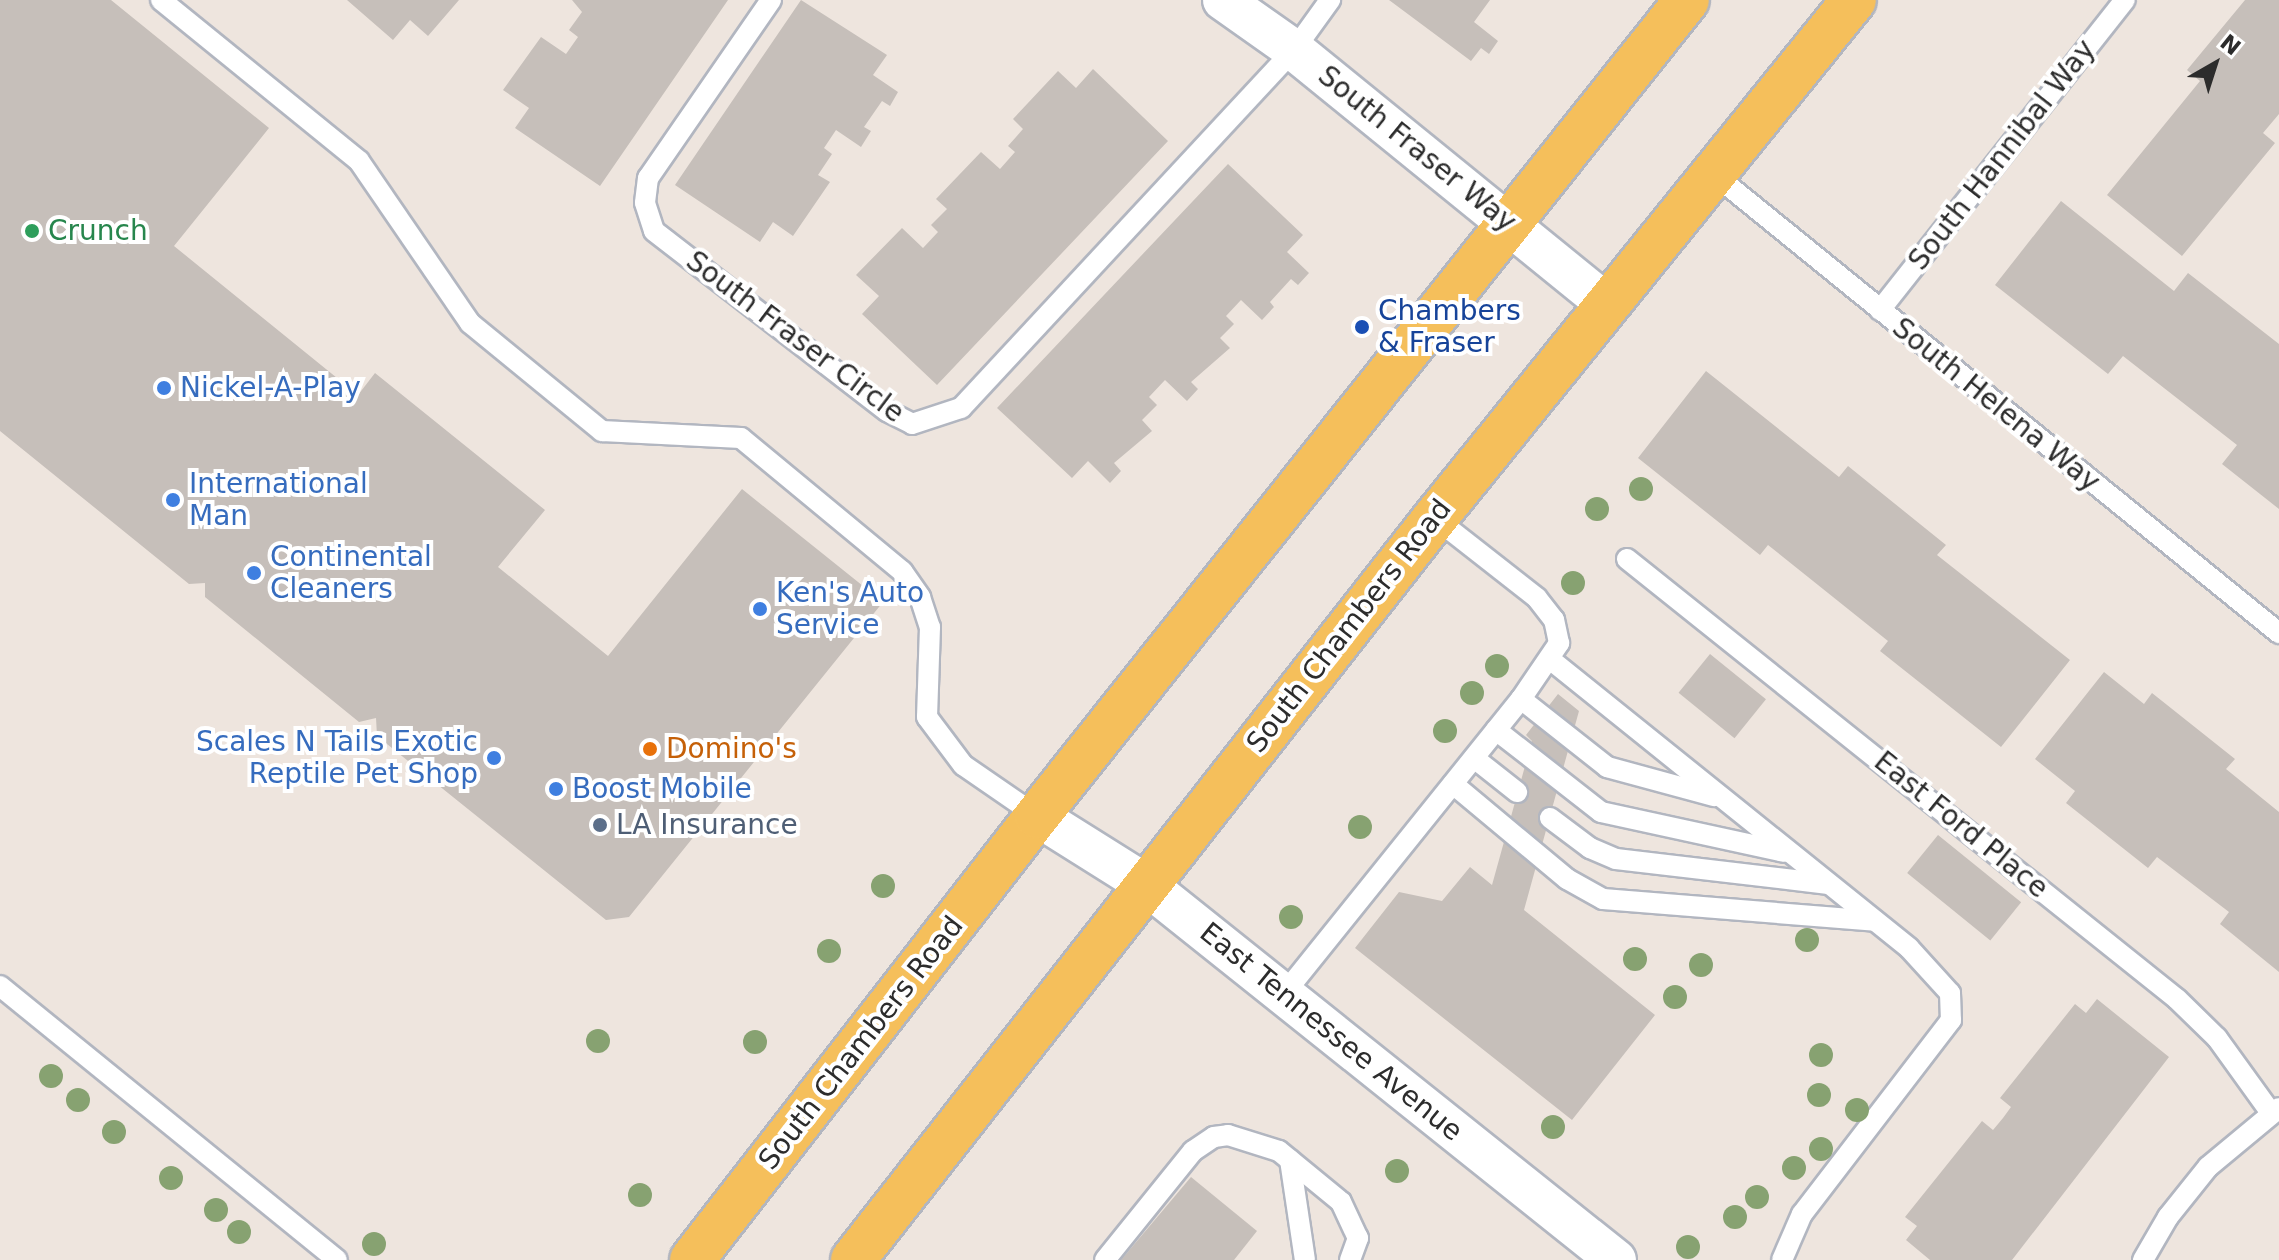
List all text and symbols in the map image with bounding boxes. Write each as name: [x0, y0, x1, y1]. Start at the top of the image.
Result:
north arrow: [2175, 24, 2255, 104]
text: N: [2215, 29, 2245, 60]
street label: South Hannibal Way: [1902, 33, 2102, 277]
street label: South Fraser Way: [1311, 59, 1523, 239]
place label: Crunch: [48, 214, 148, 248]
marker: Crunch: [23, 222, 41, 240]
street label: South Fraser Circle: [680, 244, 910, 430]
place label: Chambers & Fraser: [1378, 294, 1521, 360]
street label: South Helena Way: [1886, 311, 2106, 499]
marker: Chambers & Fraser: [1353, 318, 1371, 336]
place label: Nickel-A-Play: [180, 371, 361, 405]
marker: Nickel-A-Play: [155, 379, 173, 397]
place label: International Man: [189, 467, 368, 533]
marker: International Man: [164, 491, 182, 509]
street label: South Chambers Road: [1240, 493, 1458, 759]
place label: Continental Cleaners: [270, 540, 432, 606]
marker: Continental Cleaners: [245, 564, 263, 582]
place label: Ken's Auto Service: [776, 576, 924, 642]
marker: Ken's Auto Service: [751, 600, 769, 618]
place label: Scales N Tails Exotic Reptile Pet Shop: [196, 725, 478, 791]
place label: Domino's: [666, 732, 797, 766]
marker: Domino's: [641, 740, 659, 758]
street label: East Ford Place: [1867, 745, 2055, 905]
marker: Scales N Tails Exotic Reptile Pet Shop: [485, 749, 503, 767]
place label: Boost Mobile: [572, 772, 752, 806]
marker: Boost Mobile: [547, 780, 565, 798]
place label: LA Insurance: [616, 808, 798, 842]
marker: LA Insurance: [591, 816, 609, 834]
street label: South Chambers Road: [752, 910, 970, 1176]
street label: East Tennessee Avenue: [1193, 916, 1469, 1148]

